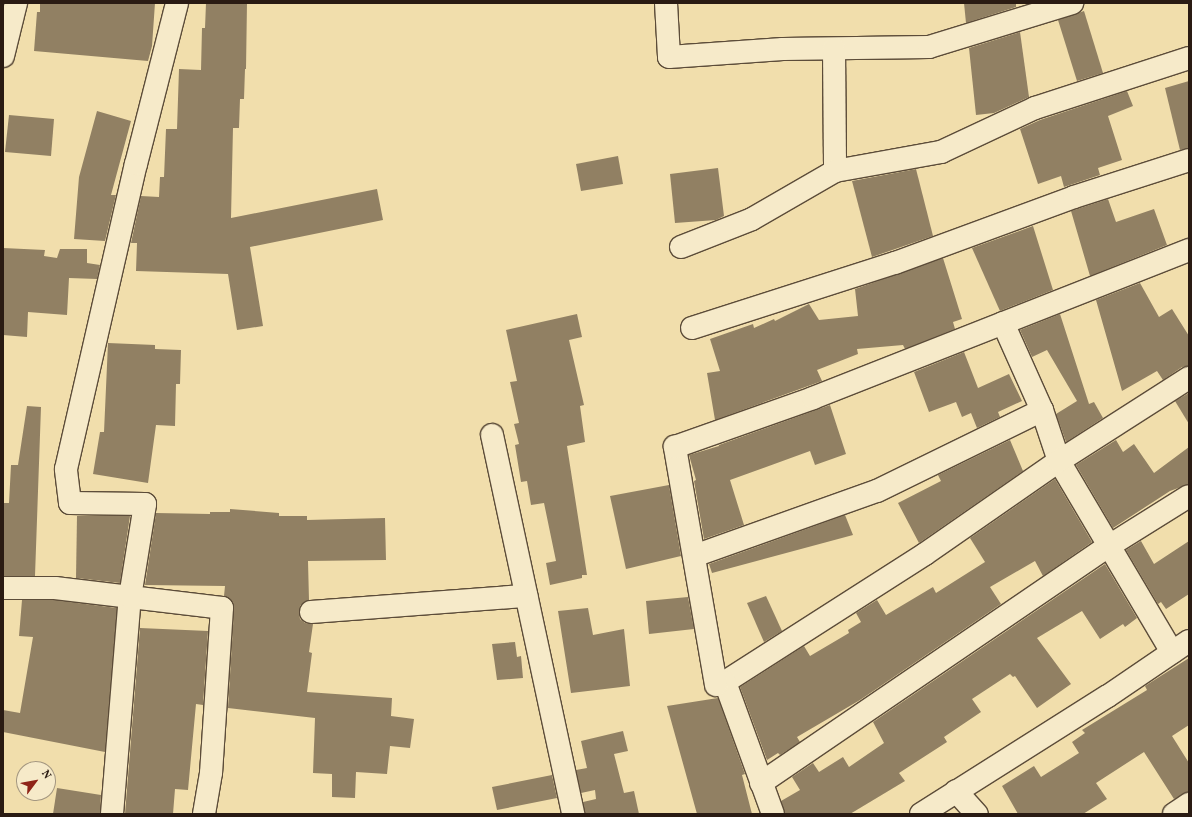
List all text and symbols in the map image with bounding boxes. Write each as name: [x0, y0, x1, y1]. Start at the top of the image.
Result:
north arrow: [16, 761, 56, 801]
text: N: [37, 768, 54, 782]

